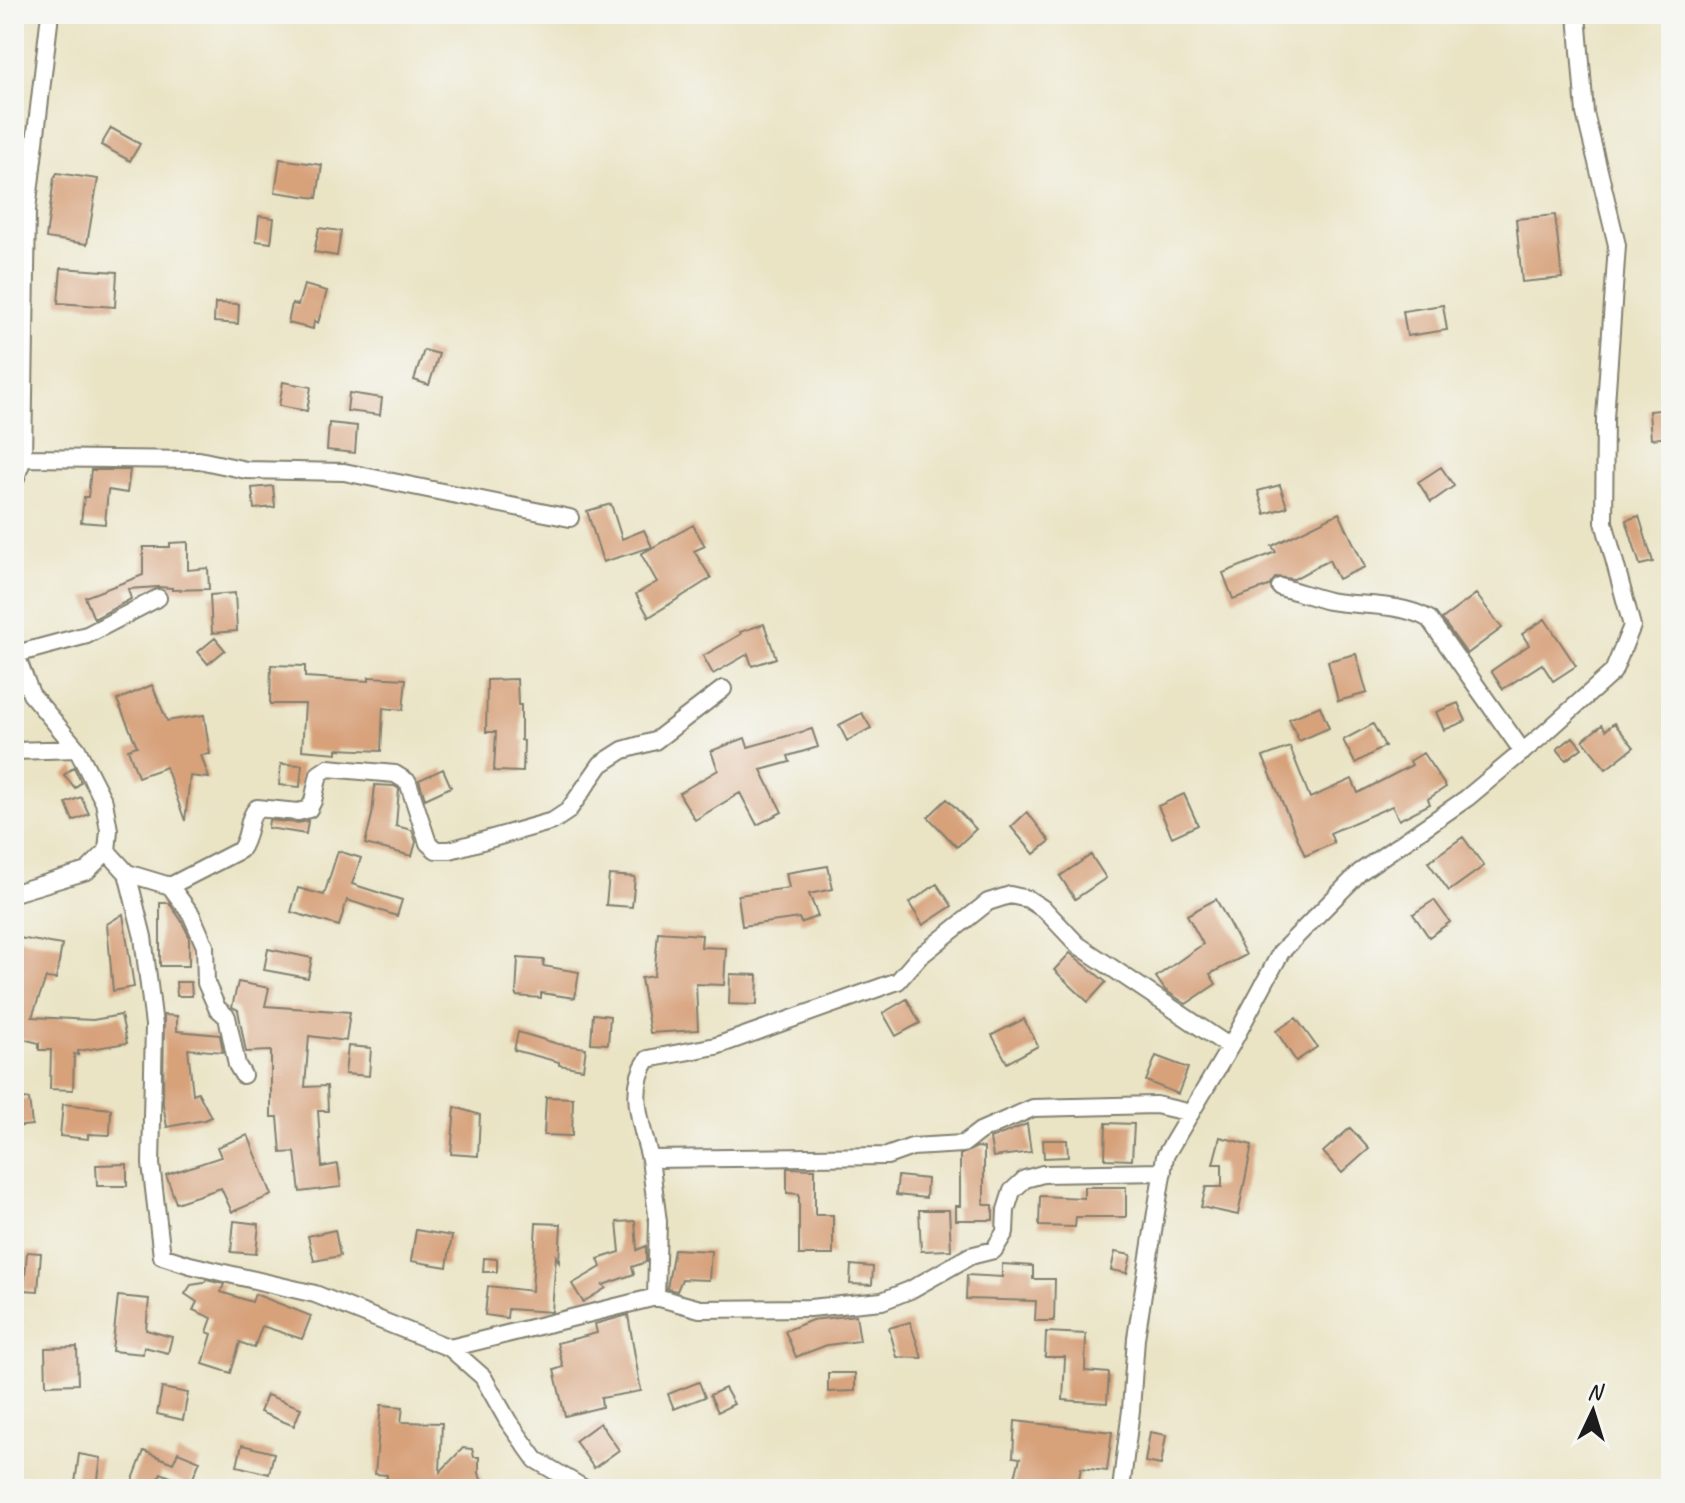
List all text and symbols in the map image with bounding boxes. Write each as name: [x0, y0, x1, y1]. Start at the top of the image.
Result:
north arrow: [1553, 1371, 1633, 1451]
text: N: [1587, 1378, 1605, 1407]

